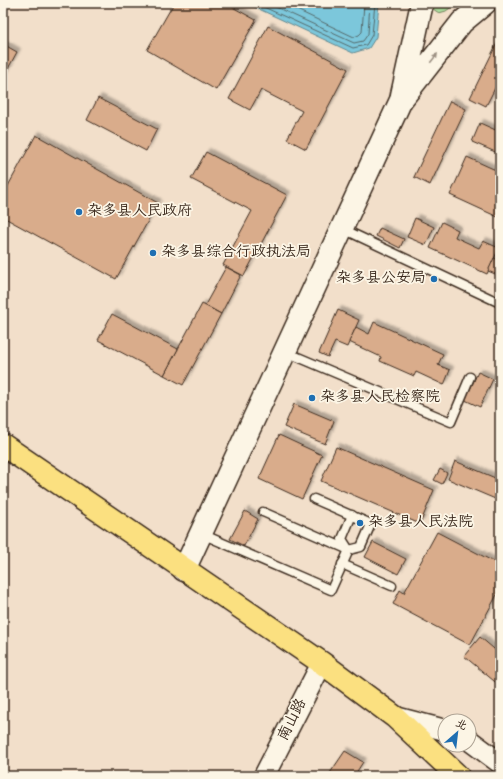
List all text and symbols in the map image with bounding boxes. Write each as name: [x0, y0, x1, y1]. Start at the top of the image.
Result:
one-way arrow: [429, 53, 438, 64]
place label: 杂多县人民政府: [87, 201, 192, 223]
marker: 杂多县人民政府: [74, 207, 84, 217]
place label: 杂多县综合行政执法局: [161, 242, 311, 264]
marker: 杂多县综合行政执法局: [148, 248, 158, 258]
place label: 杂多县公安局: [336, 268, 426, 290]
marker: 杂多县公安局: [429, 274, 439, 284]
place label: 杂多县人民检察院: [320, 387, 440, 409]
marker: 杂多县人民检察院: [307, 393, 317, 403]
place label: 杂多县人民法院: [368, 512, 473, 534]
marker: 杂多县人民法院: [355, 518, 365, 528]
street label: 南山路: [273, 695, 313, 745]
north arrow: [437, 713, 477, 753]
text: 北: [452, 716, 469, 736]

